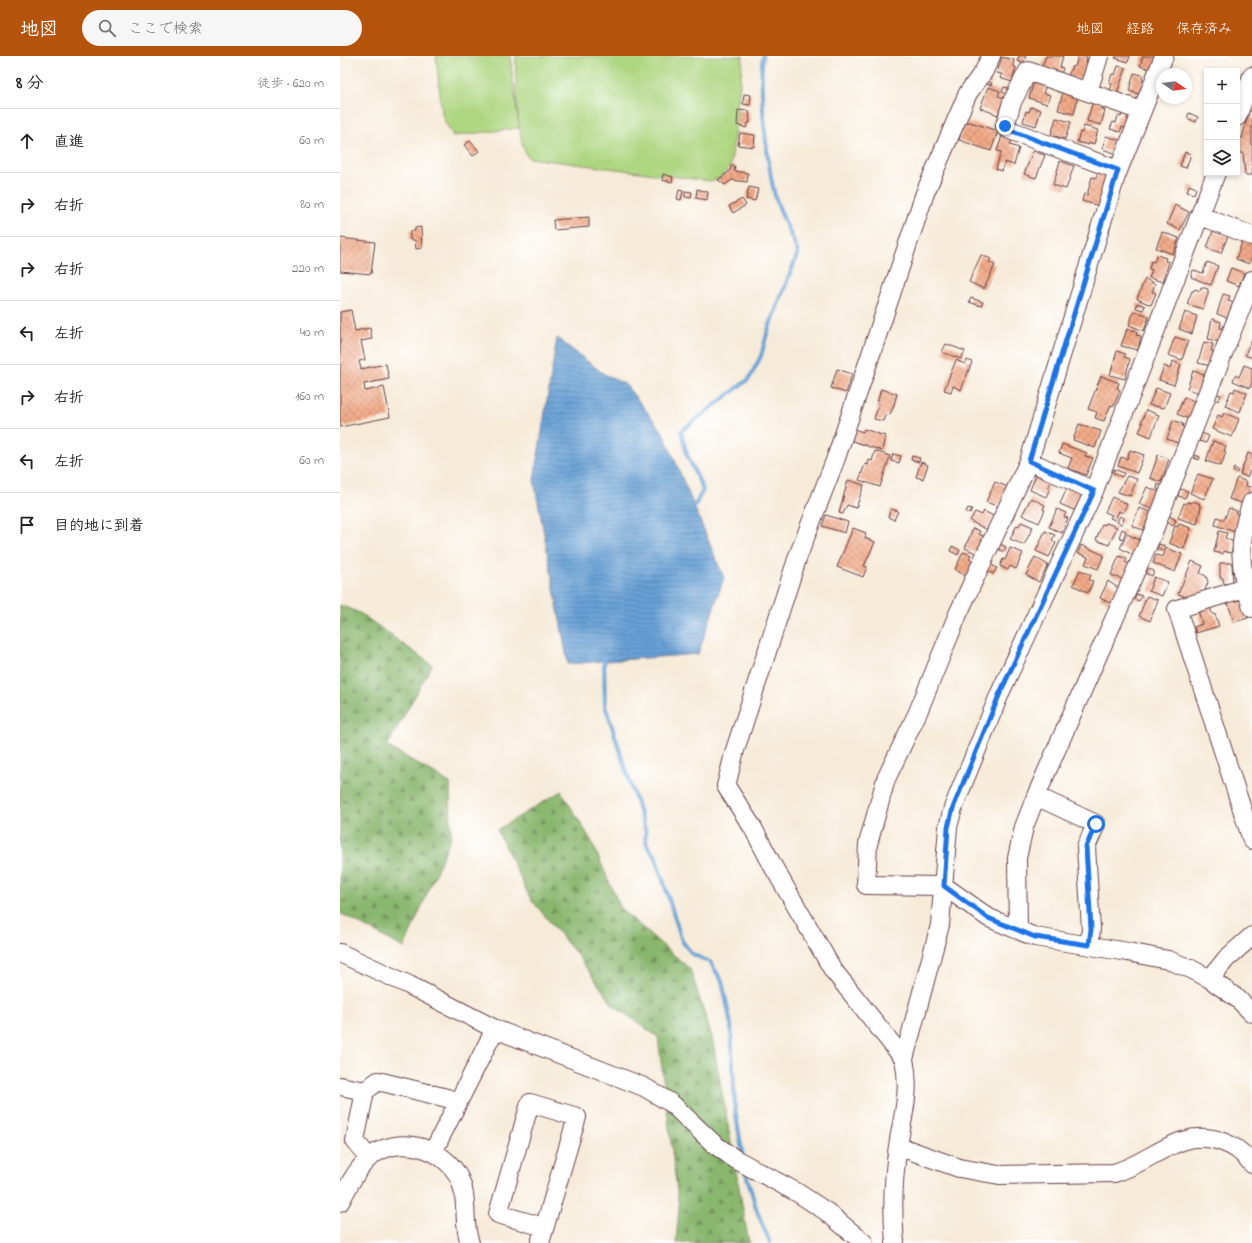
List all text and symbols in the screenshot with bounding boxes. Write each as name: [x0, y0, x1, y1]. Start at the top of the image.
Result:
search box: [82, 10, 362, 46]
text: 地図: [20, 17, 58, 44]
icon: search: [96, 17, 118, 39]
text: ここで検索: [128, 18, 203, 40]
text: 地図: [1076, 19, 1104, 40]
text: 経路: [1126, 19, 1154, 40]
text: 保存済み: [1176, 19, 1232, 40]
north arrow: [1156, 68, 1192, 104]
map controls: [1204, 68, 1240, 176]
button: +: [1204, 68, 1240, 104]
text: 8 分: [16, 71, 44, 96]
text: 徒歩 · 620 m: [258, 74, 324, 93]
button: −: [1204, 104, 1240, 140]
route end: [996, 117, 1014, 135]
icon: ahead: [16, 130, 38, 152]
text: 直進: [54, 131, 84, 153]
text: 60 m: [299, 131, 324, 150]
button: layers: [1204, 140, 1240, 176]
icon: right: [16, 194, 38, 216]
text: 右折: [54, 195, 84, 217]
text: 80 m: [300, 195, 324, 214]
icon: right: [16, 258, 38, 280]
text: 右折: [54, 259, 84, 281]
text: 220 m: [292, 259, 324, 278]
icon: left: [16, 322, 38, 344]
text: 左折: [54, 323, 84, 345]
text: 40 m: [300, 323, 324, 342]
icon: right: [16, 386, 38, 408]
text: 右折: [54, 387, 84, 409]
text: 160 m: [295, 387, 324, 406]
icon: left: [16, 450, 38, 472]
text: 左折: [54, 451, 84, 473]
text: 60 m: [299, 451, 324, 470]
icon: arrive: [16, 514, 38, 536]
text: 目的地に到着: [54, 515, 144, 537]
route start: [1087, 815, 1105, 833]

